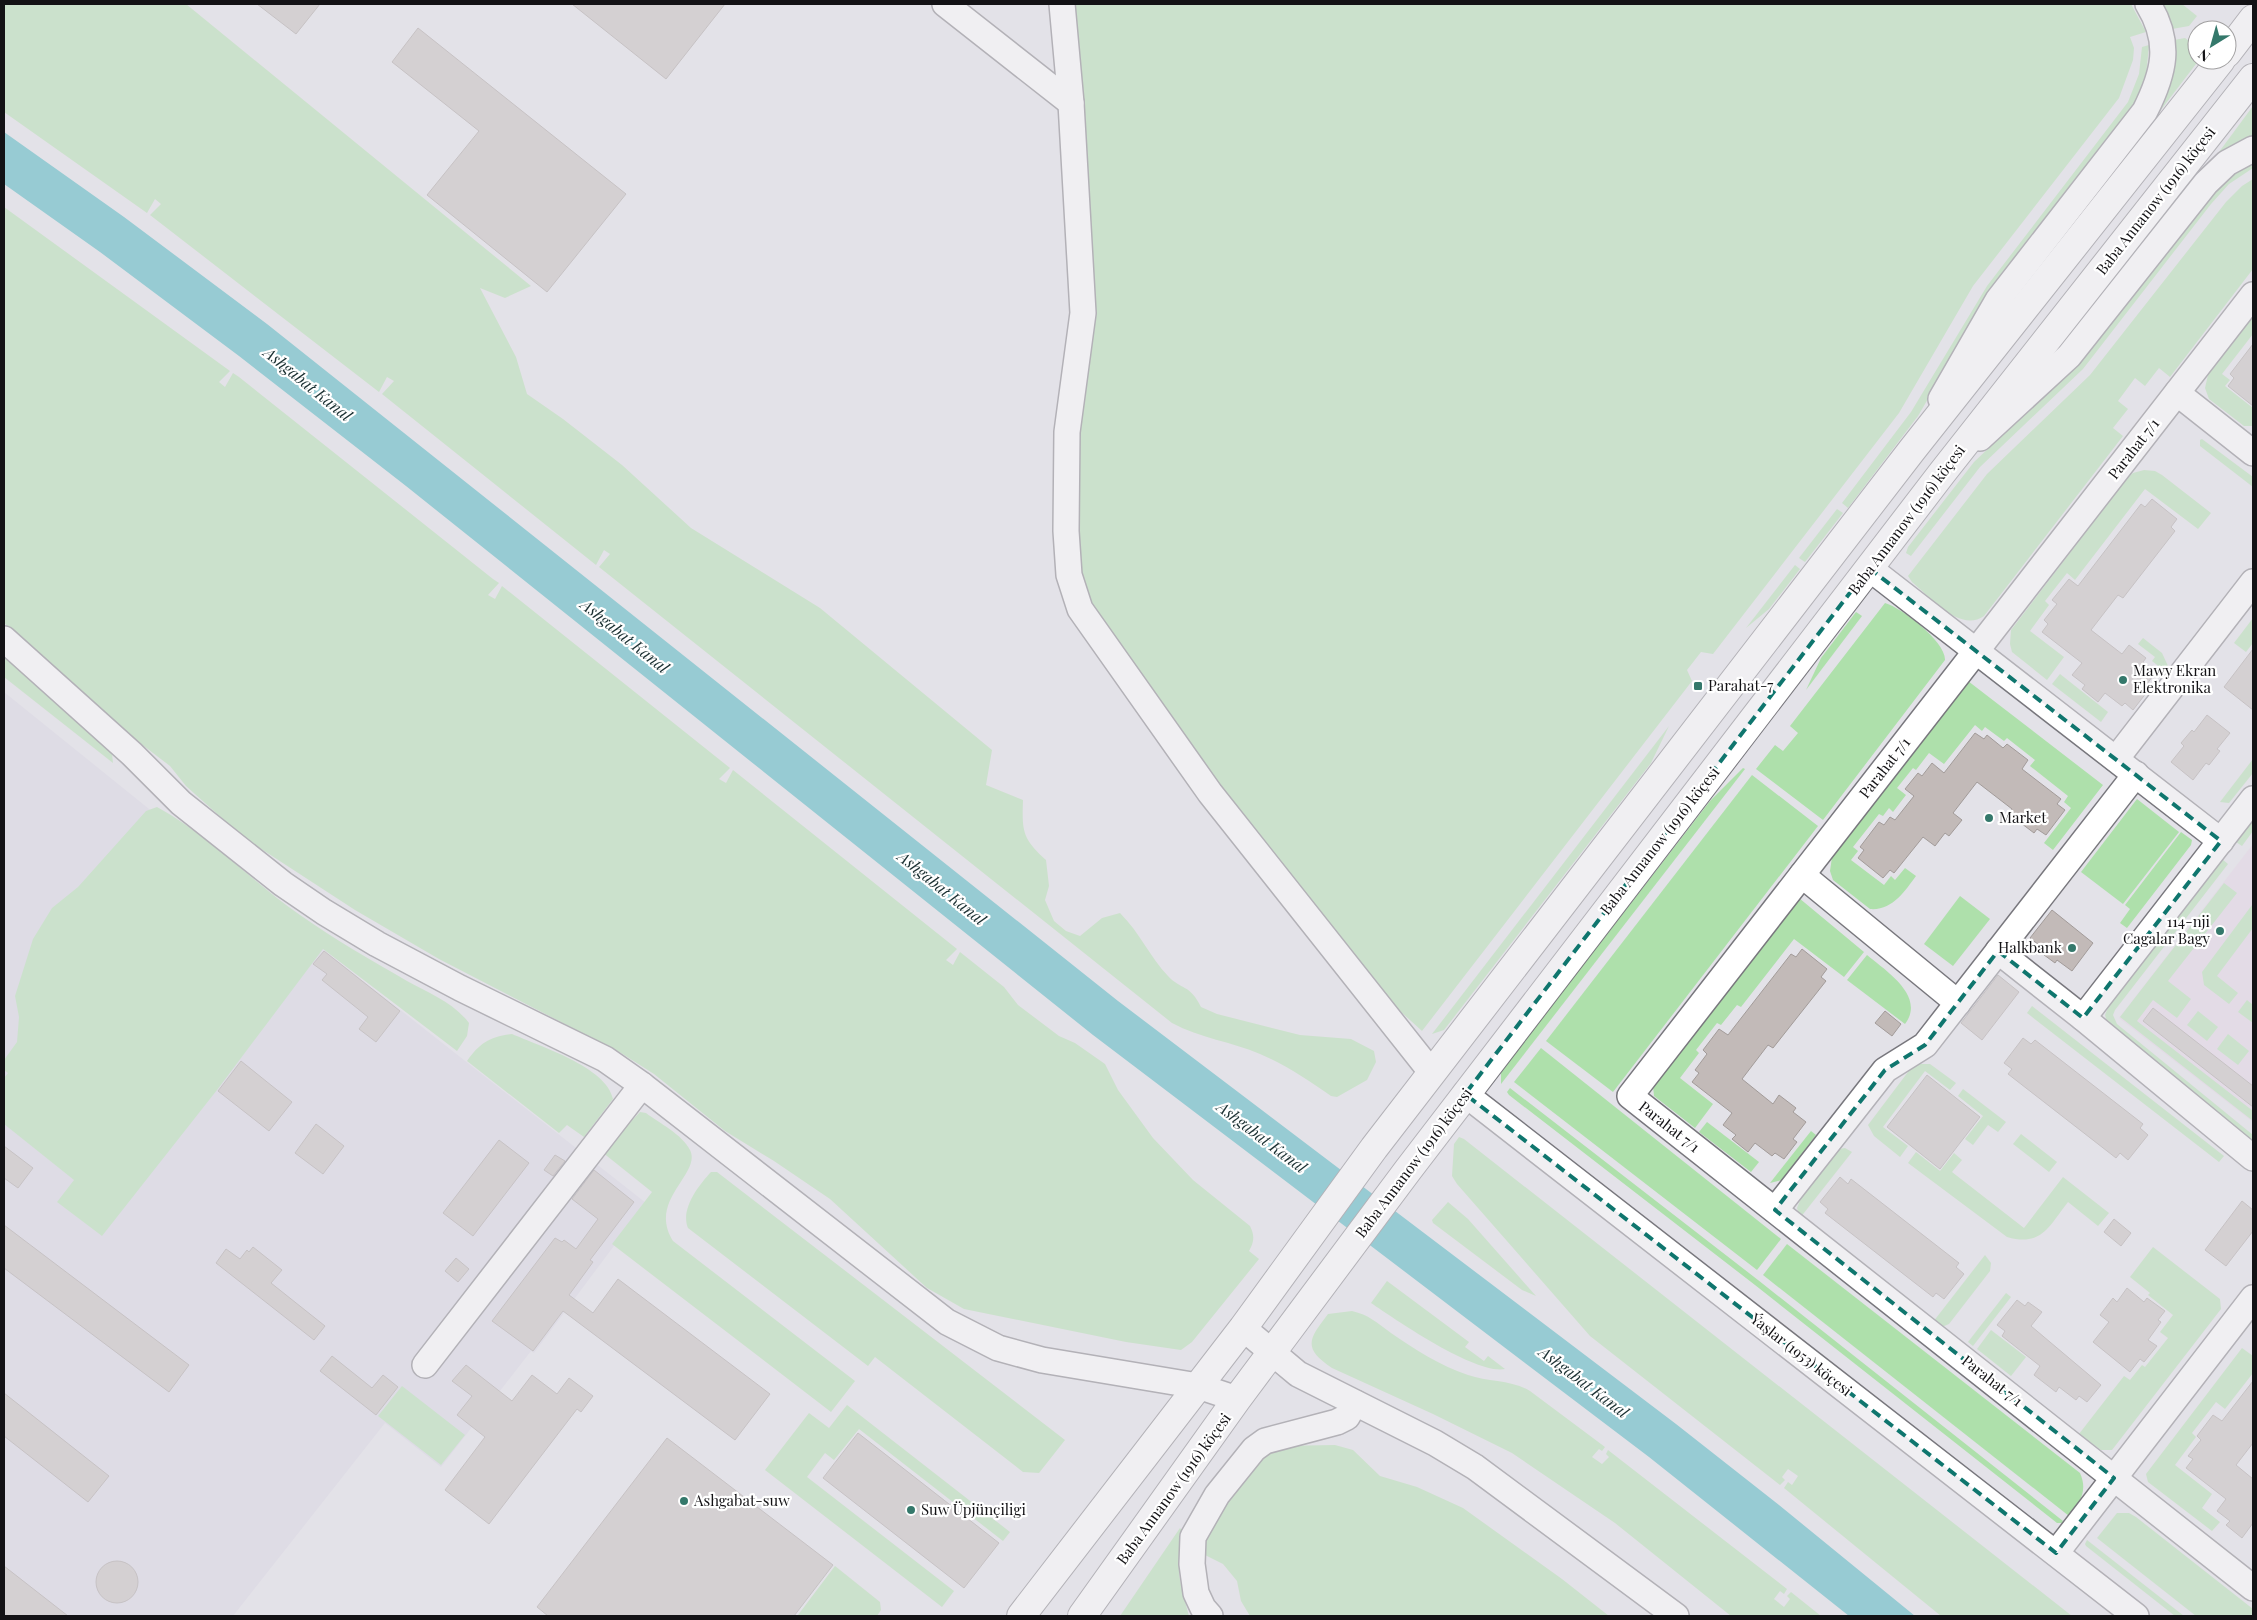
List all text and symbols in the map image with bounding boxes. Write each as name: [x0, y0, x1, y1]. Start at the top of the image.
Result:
north arrow: [2187, 20, 2237, 70]
text: N: [2194, 45, 2214, 66]
street label: Baba Annanow (1916) köçesi: [2091, 122, 2220, 278]
water label: Ashgabat Kanal: [259, 340, 357, 426]
street label: Parahat 7/1: [2103, 413, 2164, 483]
street label: Baba Annanow (1916) köçesi: [1843, 440, 1969, 598]
water label: Ashgabat Kanal: [576, 592, 674, 678]
place label: Mawy Ekran Elektronika: [2133, 660, 2216, 697]
marker: Mawy Ekran Elektronika: [2117, 674, 2129, 686]
place label: Parahat-7: [1708, 675, 1773, 695]
marker: Parahat-7: [1692, 680, 1704, 692]
street label: Parahat 7/1: [1854, 732, 1915, 802]
street label: Baba Annanow (1916) köçesi: [1595, 762, 1724, 918]
place label: Market: [1999, 807, 2047, 827]
marker: Market: [1983, 812, 1995, 824]
water label: Ashgabat Kanal: [893, 844, 991, 930]
place label: 114-nji Cagalar Bagy: [2123, 911, 2211, 948]
marker: 114-nji Cagalar Bagy: [2214, 925, 2226, 937]
place label: Halkbank: [1998, 937, 2063, 957]
marker: Halkbank: [2066, 942, 2078, 954]
street label: Baba Annanow (1916) köçesi: [1350, 1083, 1476, 1241]
water label: Ashgabat Kanal: [1212, 1095, 1312, 1178]
street label: Parahat 7/1: [1635, 1096, 1705, 1157]
street label: Ýaşlar (1953) köçesi: [1746, 1308, 1857, 1400]
water label: Ashgabat Kanal: [1534, 1340, 1634, 1423]
street label: Parahat 7/1: [1958, 1350, 2028, 1411]
street label: Baba Annanow (1916) köçesi: [1111, 1408, 1235, 1568]
place label: Ashgabat-suw: [693, 1490, 790, 1510]
marker: Ashgabat-suw: [678, 1495, 690, 1507]
place label: Suw Üpjünçiligi: [921, 1499, 1026, 1519]
marker: Suw Üpjünçiligi: [905, 1504, 917, 1516]

